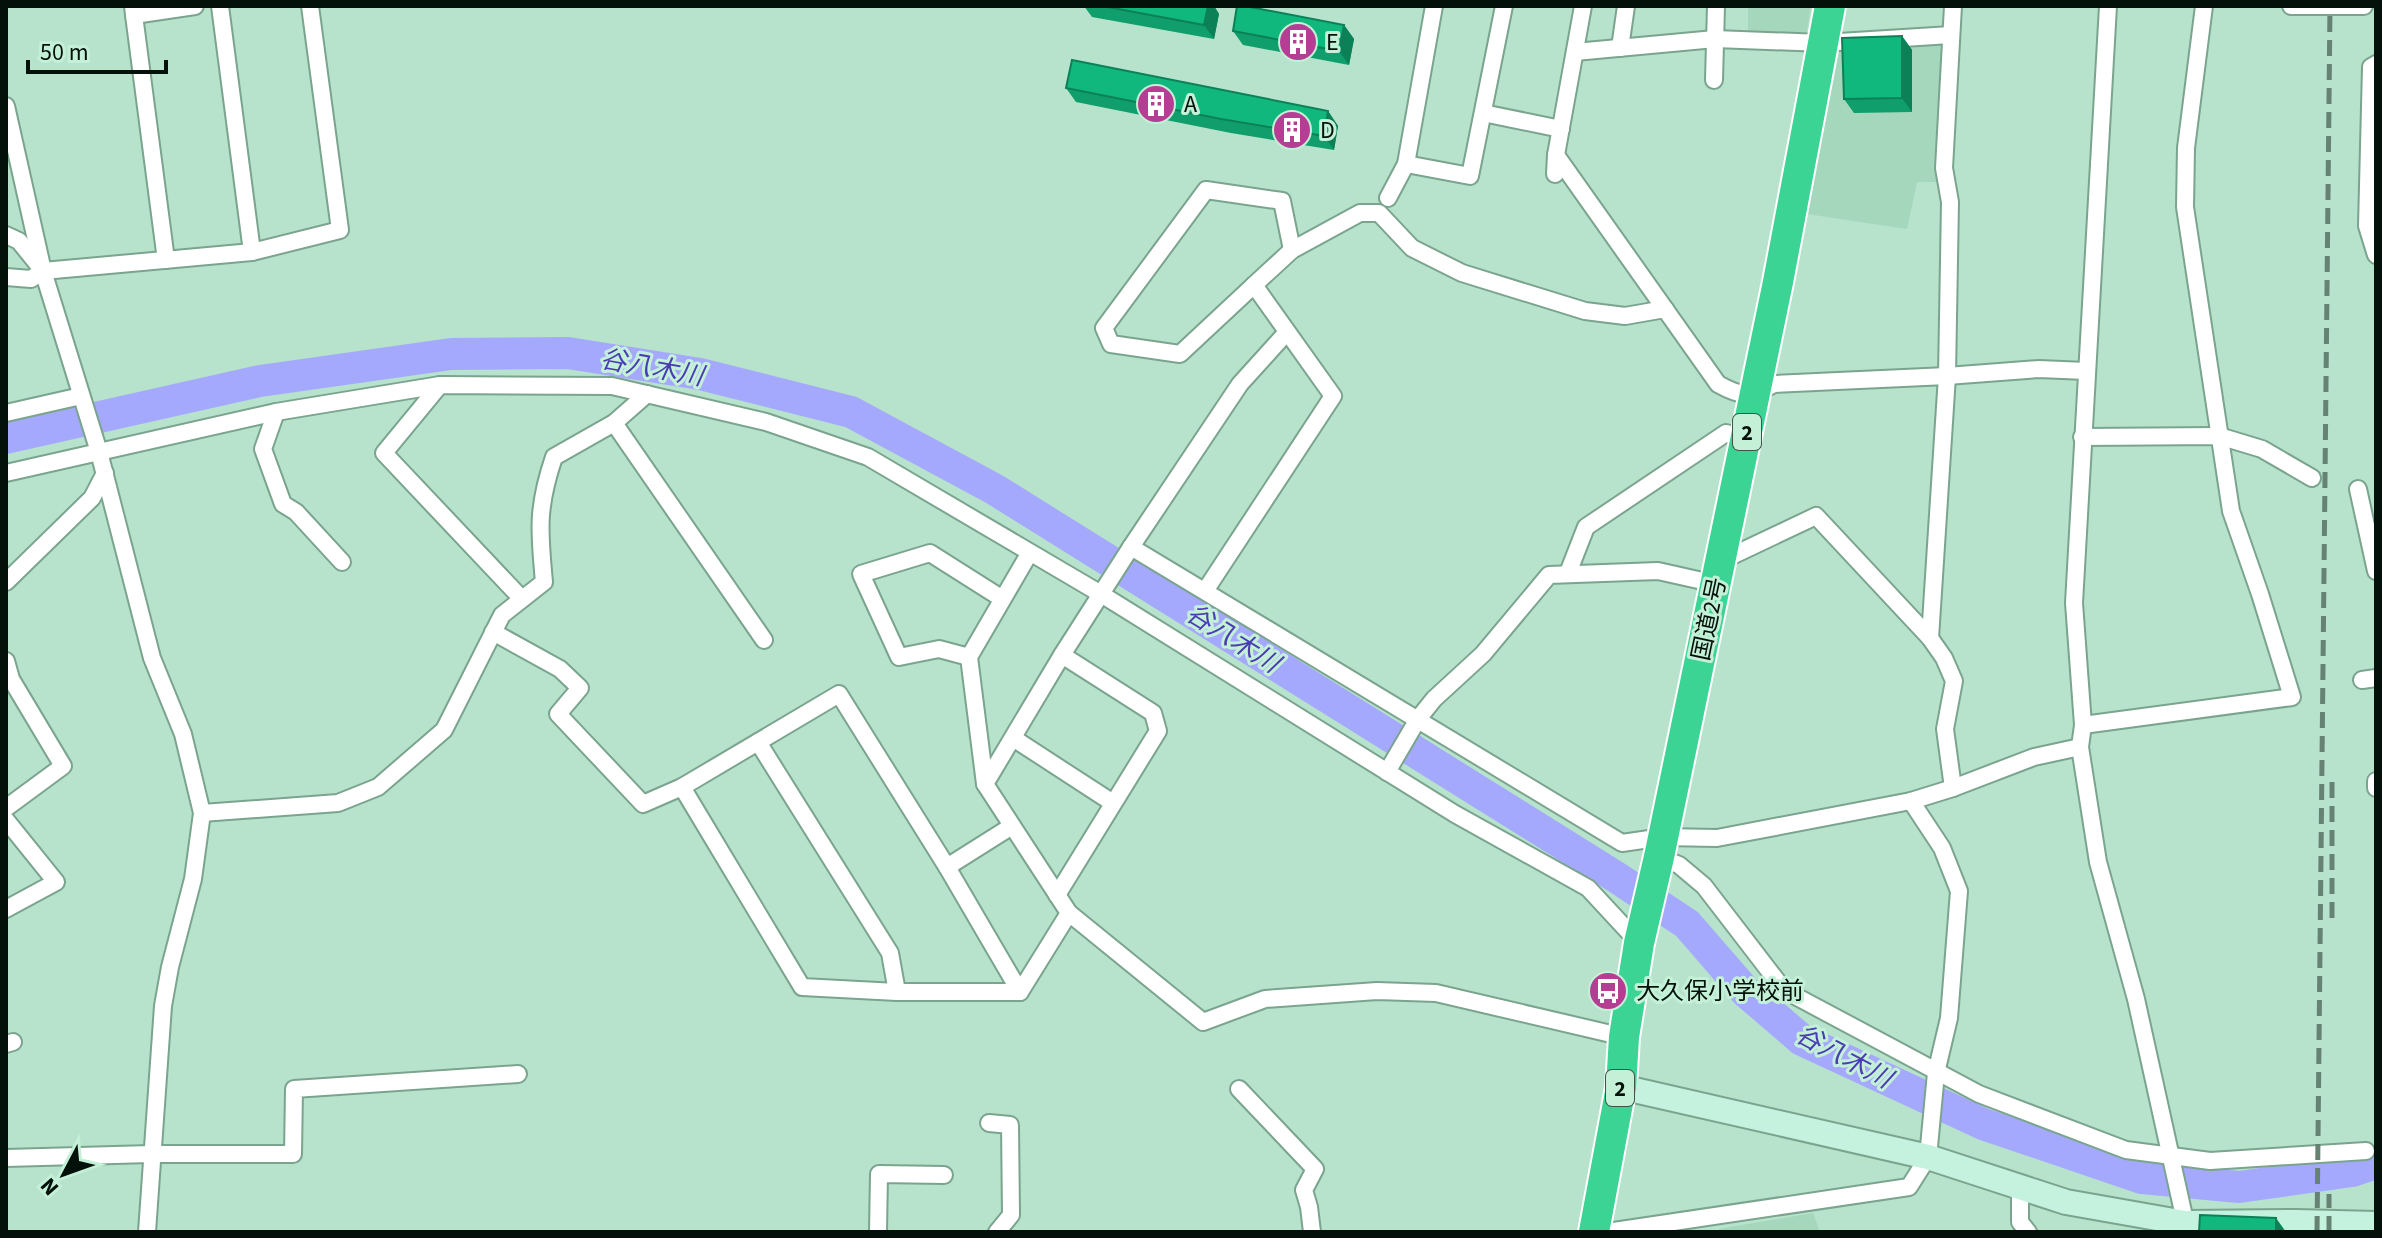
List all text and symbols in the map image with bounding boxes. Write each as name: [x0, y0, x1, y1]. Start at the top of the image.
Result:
building icon: E: [1277, 21, 1319, 63]
scale bar: [28, 24, 166, 74]
place label: E: [1326, 25, 1339, 60]
text: 50 m: [40, 35, 89, 70]
building icon: A: [1135, 83, 1177, 125]
place label: A: [1184, 87, 1197, 122]
building icon: D: [1271, 109, 1313, 151]
place label: D: [1320, 113, 1335, 148]
water label: 谷八木川: [597, 340, 709, 395]
road number: 2: [1733, 414, 1761, 450]
street label: 国道2号: [1684, 574, 1735, 664]
water label: 谷八木川: [1179, 595, 1289, 683]
bus stop icon: 大久保小学校前: [1587, 970, 1629, 1012]
place label: 大久保小学校前: [1636, 974, 1804, 1009]
water label: 谷八木川: [1789, 1016, 1901, 1099]
road number: 2: [1606, 1070, 1634, 1106]
north arrow: [24, 1134, 104, 1214]
text: N: [33, 1170, 67, 1202]

